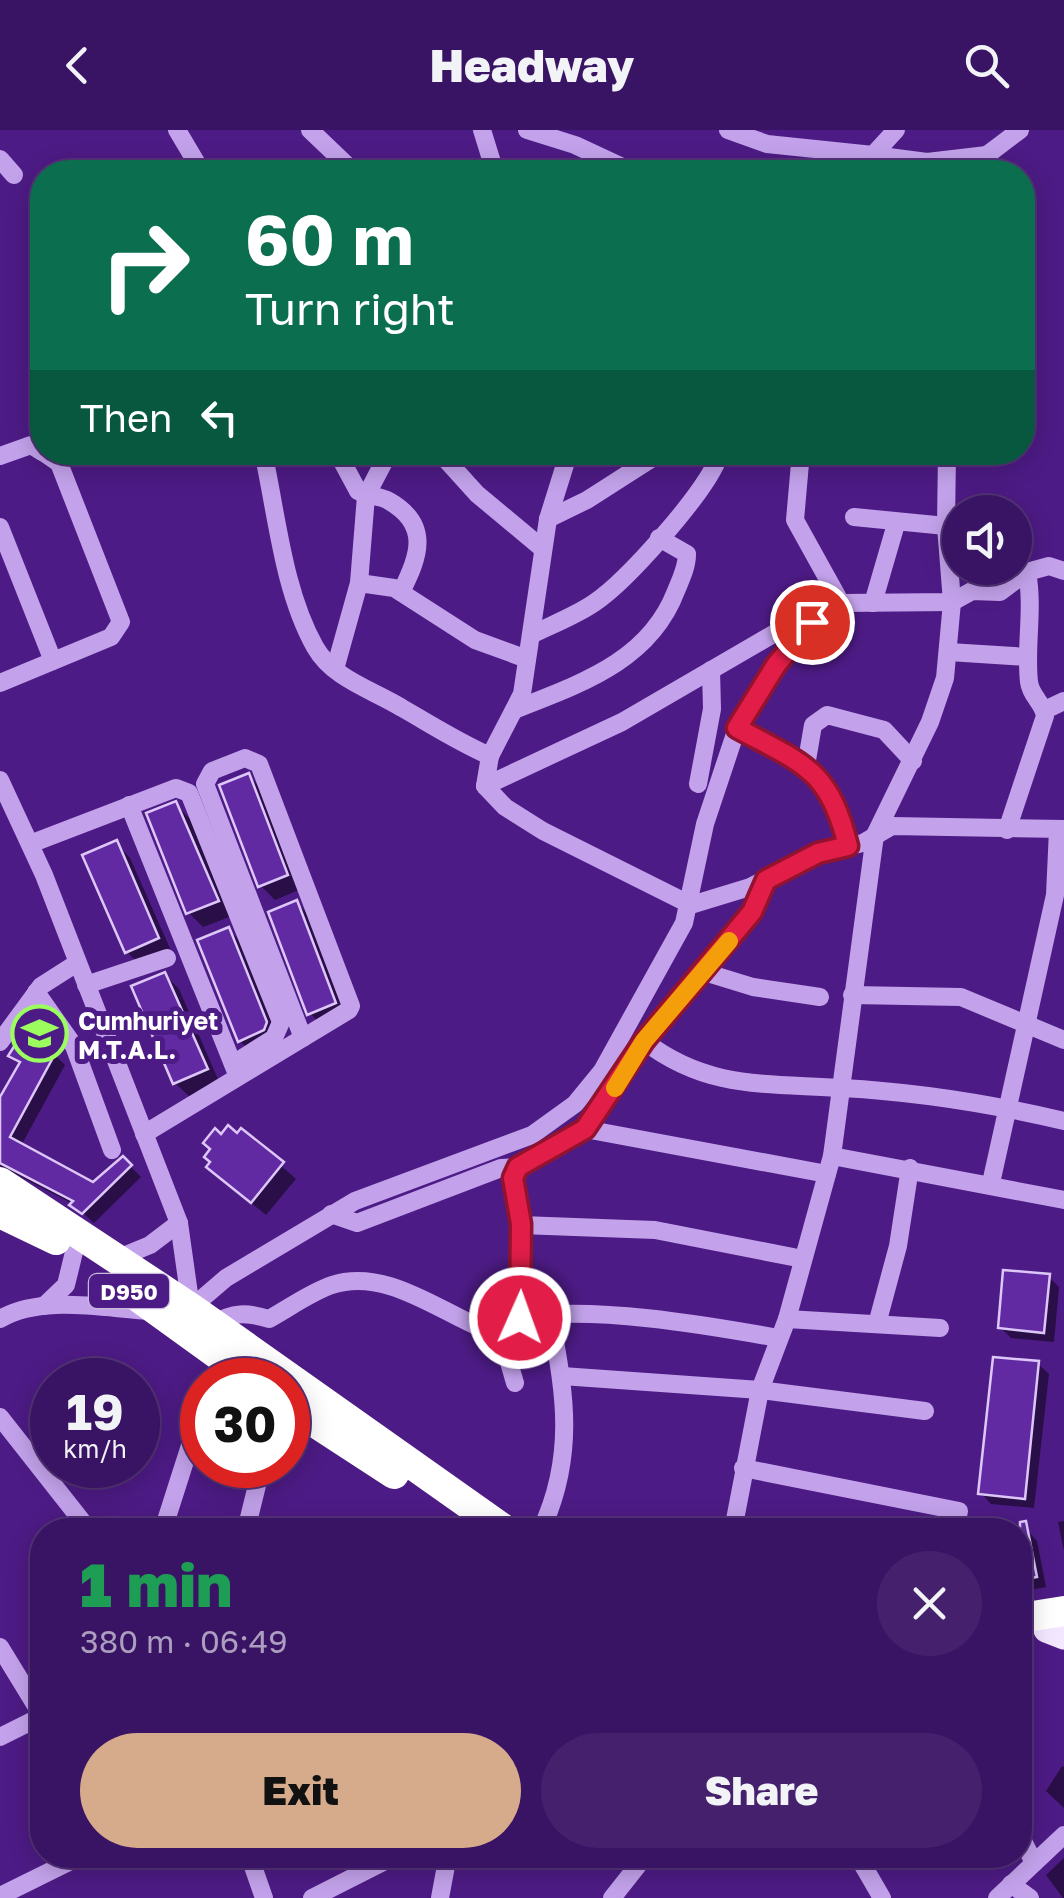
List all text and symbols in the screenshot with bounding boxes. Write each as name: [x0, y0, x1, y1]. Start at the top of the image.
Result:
icon: back: [50, 38, 105, 93]
text: Headway: [430, 38, 634, 92]
icon: search: [959, 38, 1014, 93]
text: 60 m: [245, 196, 414, 280]
icon: right: [80, 200, 210, 330]
text: Turn right: [245, 281, 455, 335]
icon: left: [192, 390, 247, 445]
text: Then: [80, 395, 172, 440]
map controls: [942, 495, 1032, 585]
button: sound: [942, 495, 1032, 585]
pin: [770, 580, 855, 665]
icon: arrive: [785, 595, 840, 650]
school or university icon: Cumhuriyet M.T.A.L.: [9, 1004, 69, 1064]
place label: Cumhuriyet M.T.A.L.: [78, 1005, 218, 1065]
position arrow: [468, 1266, 572, 1370]
road number: D950: [89, 1274, 169, 1308]
speed limit sign: 30: [180, 1358, 310, 1488]
text: 19: [66, 1381, 124, 1441]
text: km/h: [63, 1433, 127, 1464]
text: 1 min: [80, 1548, 232, 1620]
button: close: [877, 1551, 982, 1656]
text: 380 m · 06:49: [80, 1622, 288, 1660]
button: Exit: [80, 1733, 521, 1848]
button: Share: [541, 1733, 982, 1848]

